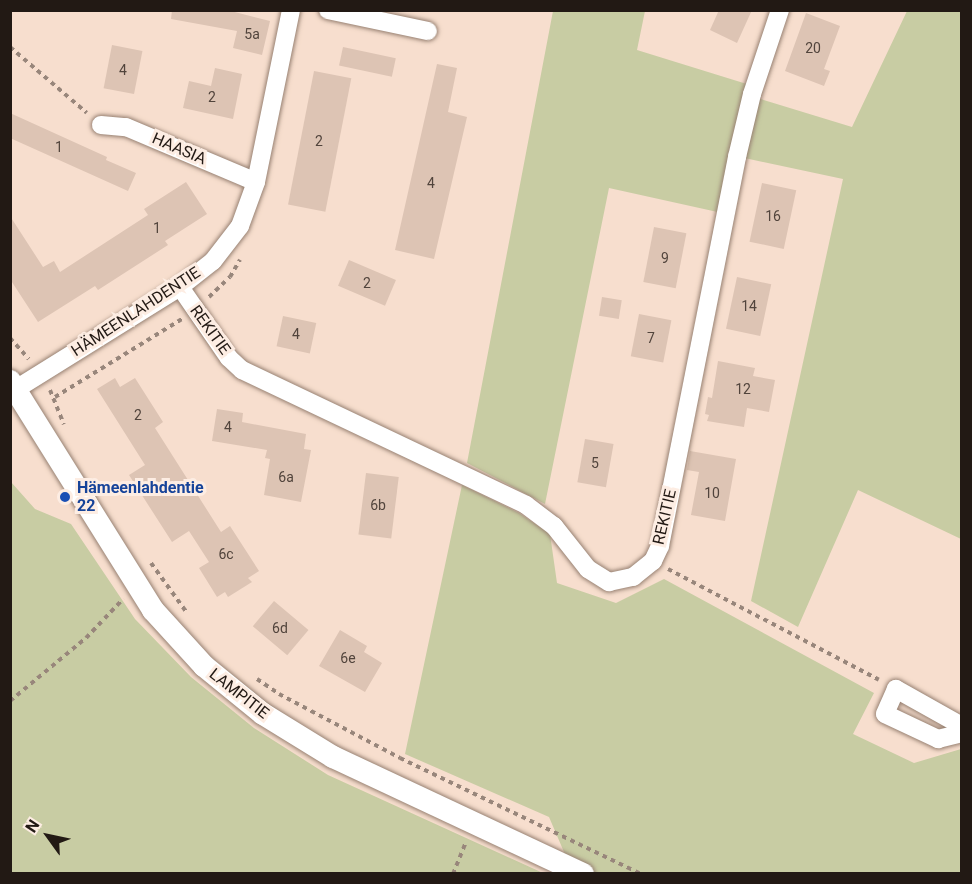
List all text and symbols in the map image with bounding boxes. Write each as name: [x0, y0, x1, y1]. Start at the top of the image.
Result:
house number: 5a: [244, 26, 260, 42]
house number: 20: [805, 40, 821, 56]
house number: 4: [119, 62, 127, 78]
house number: 2: [208, 89, 216, 105]
street label: HAASIA: [149, 129, 209, 169]
house number: 2: [315, 133, 323, 149]
house number: 1: [55, 139, 63, 155]
house number: 4: [427, 175, 435, 191]
house number: 16: [765, 208, 781, 224]
house number: 1: [153, 220, 161, 236]
house number: 9: [661, 250, 669, 266]
street label: HÄMEENLAHDENTIE: [68, 263, 204, 361]
house number: 2: [363, 275, 371, 291]
house number: 14: [741, 298, 757, 314]
street label: REKITIE: [186, 302, 234, 358]
house number: 4: [292, 326, 300, 342]
house number: 7: [647, 330, 655, 346]
house number: 12: [735, 381, 751, 397]
house number: 2: [134, 407, 142, 423]
house number: 4: [224, 419, 232, 435]
house number: 5: [591, 455, 599, 471]
house number: 6a: [278, 469, 294, 485]
place label: Hämeenlahdentie 22: [77, 478, 204, 516]
house number: 10: [704, 485, 720, 501]
street label: REKITIE: [649, 488, 681, 546]
marker: Hämeenlahdentie 22: [58, 490, 72, 504]
house number: 6b: [370, 497, 386, 513]
house number: 6c: [218, 546, 234, 562]
house number: 6d: [272, 620, 288, 636]
house number: 6e: [340, 650, 356, 666]
street label: LAMPITIE: [205, 665, 273, 723]
north arrow: [18, 806, 78, 866]
text: N: [21, 816, 44, 836]

